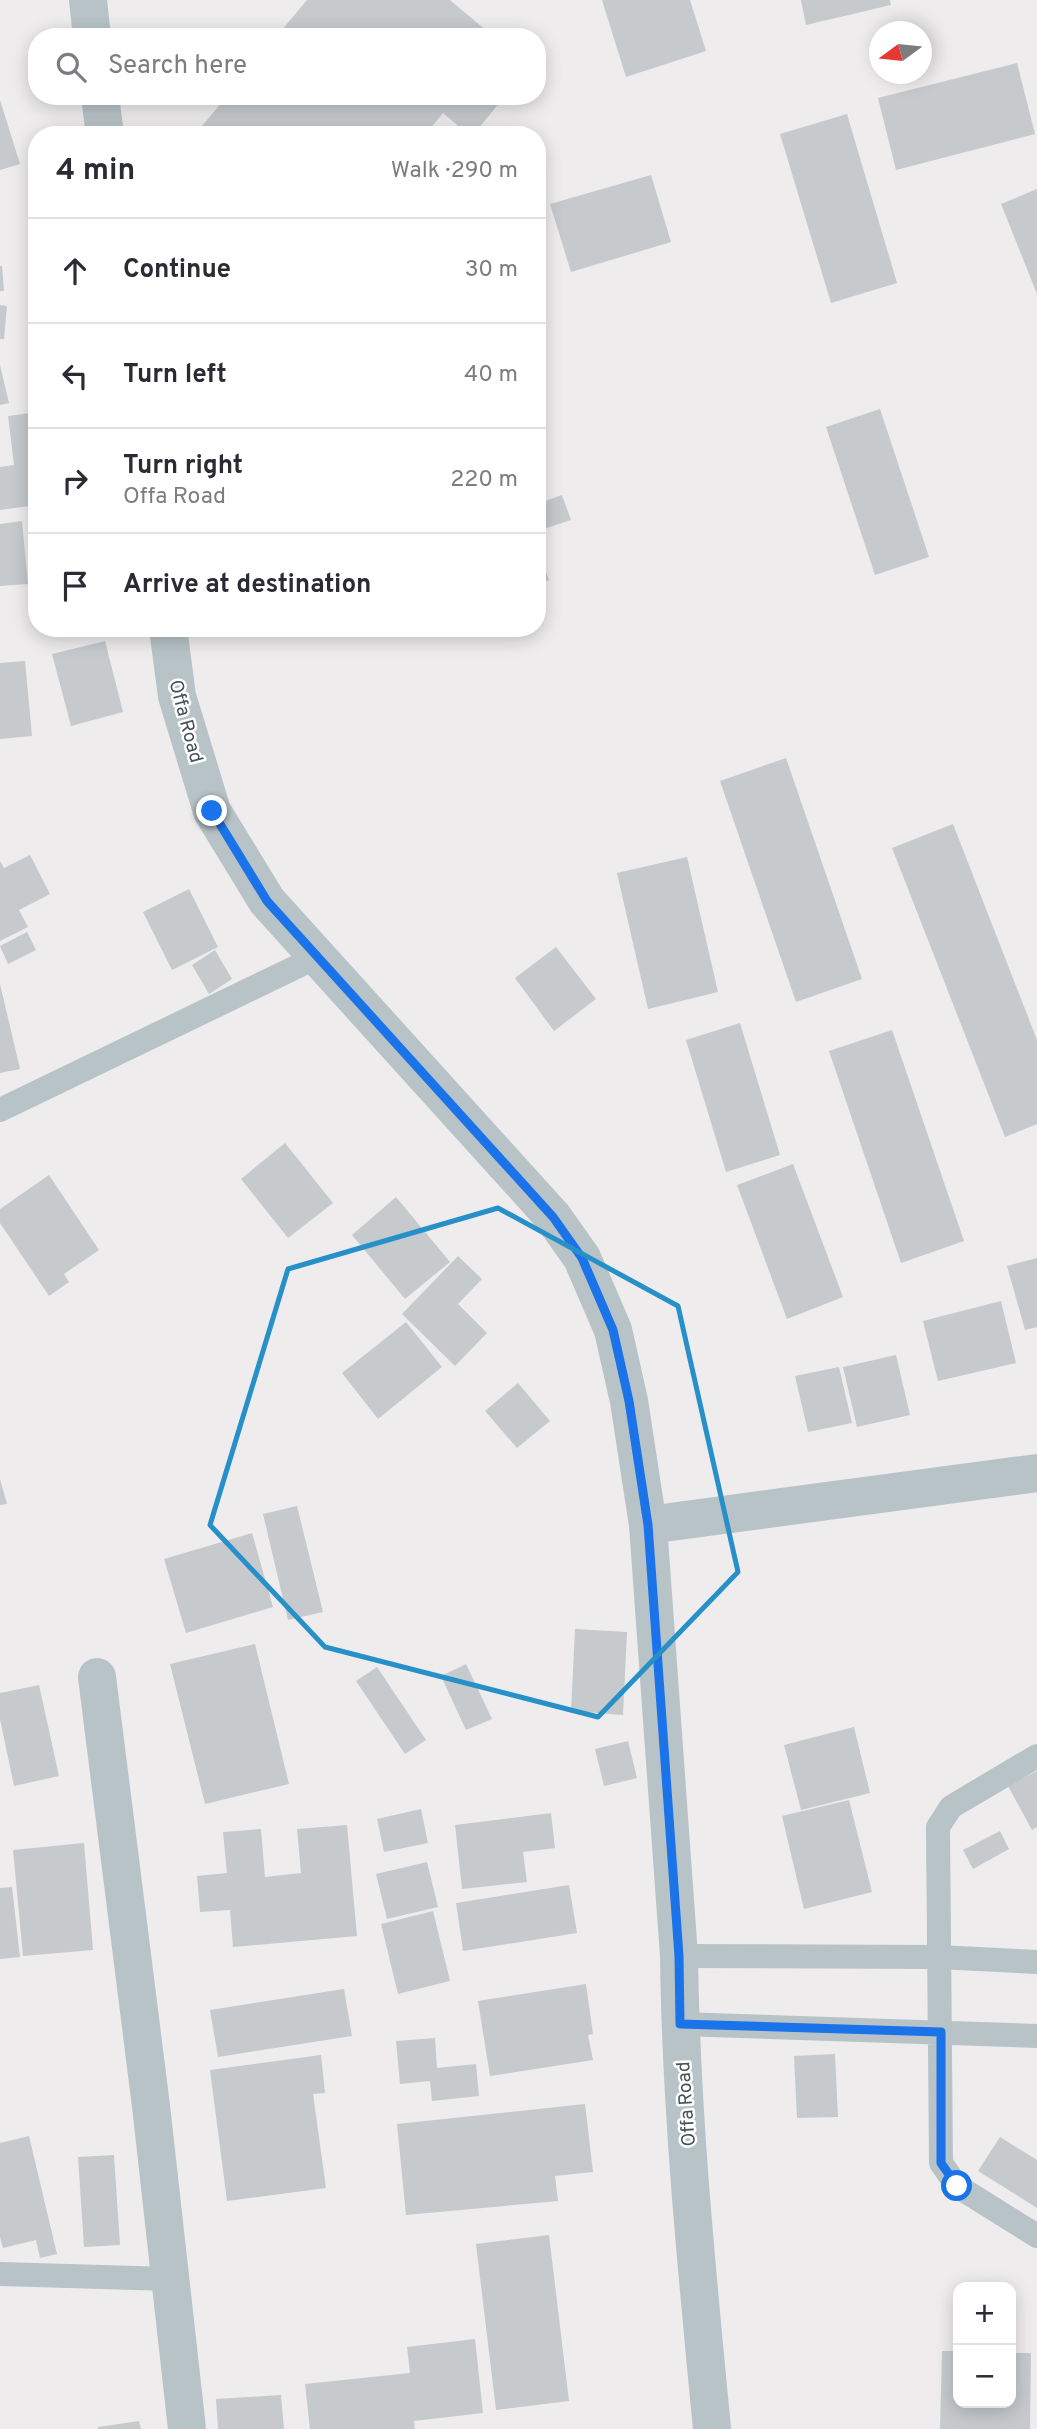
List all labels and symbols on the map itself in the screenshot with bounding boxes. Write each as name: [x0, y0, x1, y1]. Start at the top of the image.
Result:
north arrow: [869, 21, 932, 84]
street label: Offa Road: [162, 677, 208, 766]
route end: [196, 795, 227, 826]
street label: Offa Road: [672, 2061, 702, 2147]
route start: [941, 2170, 972, 2201]

